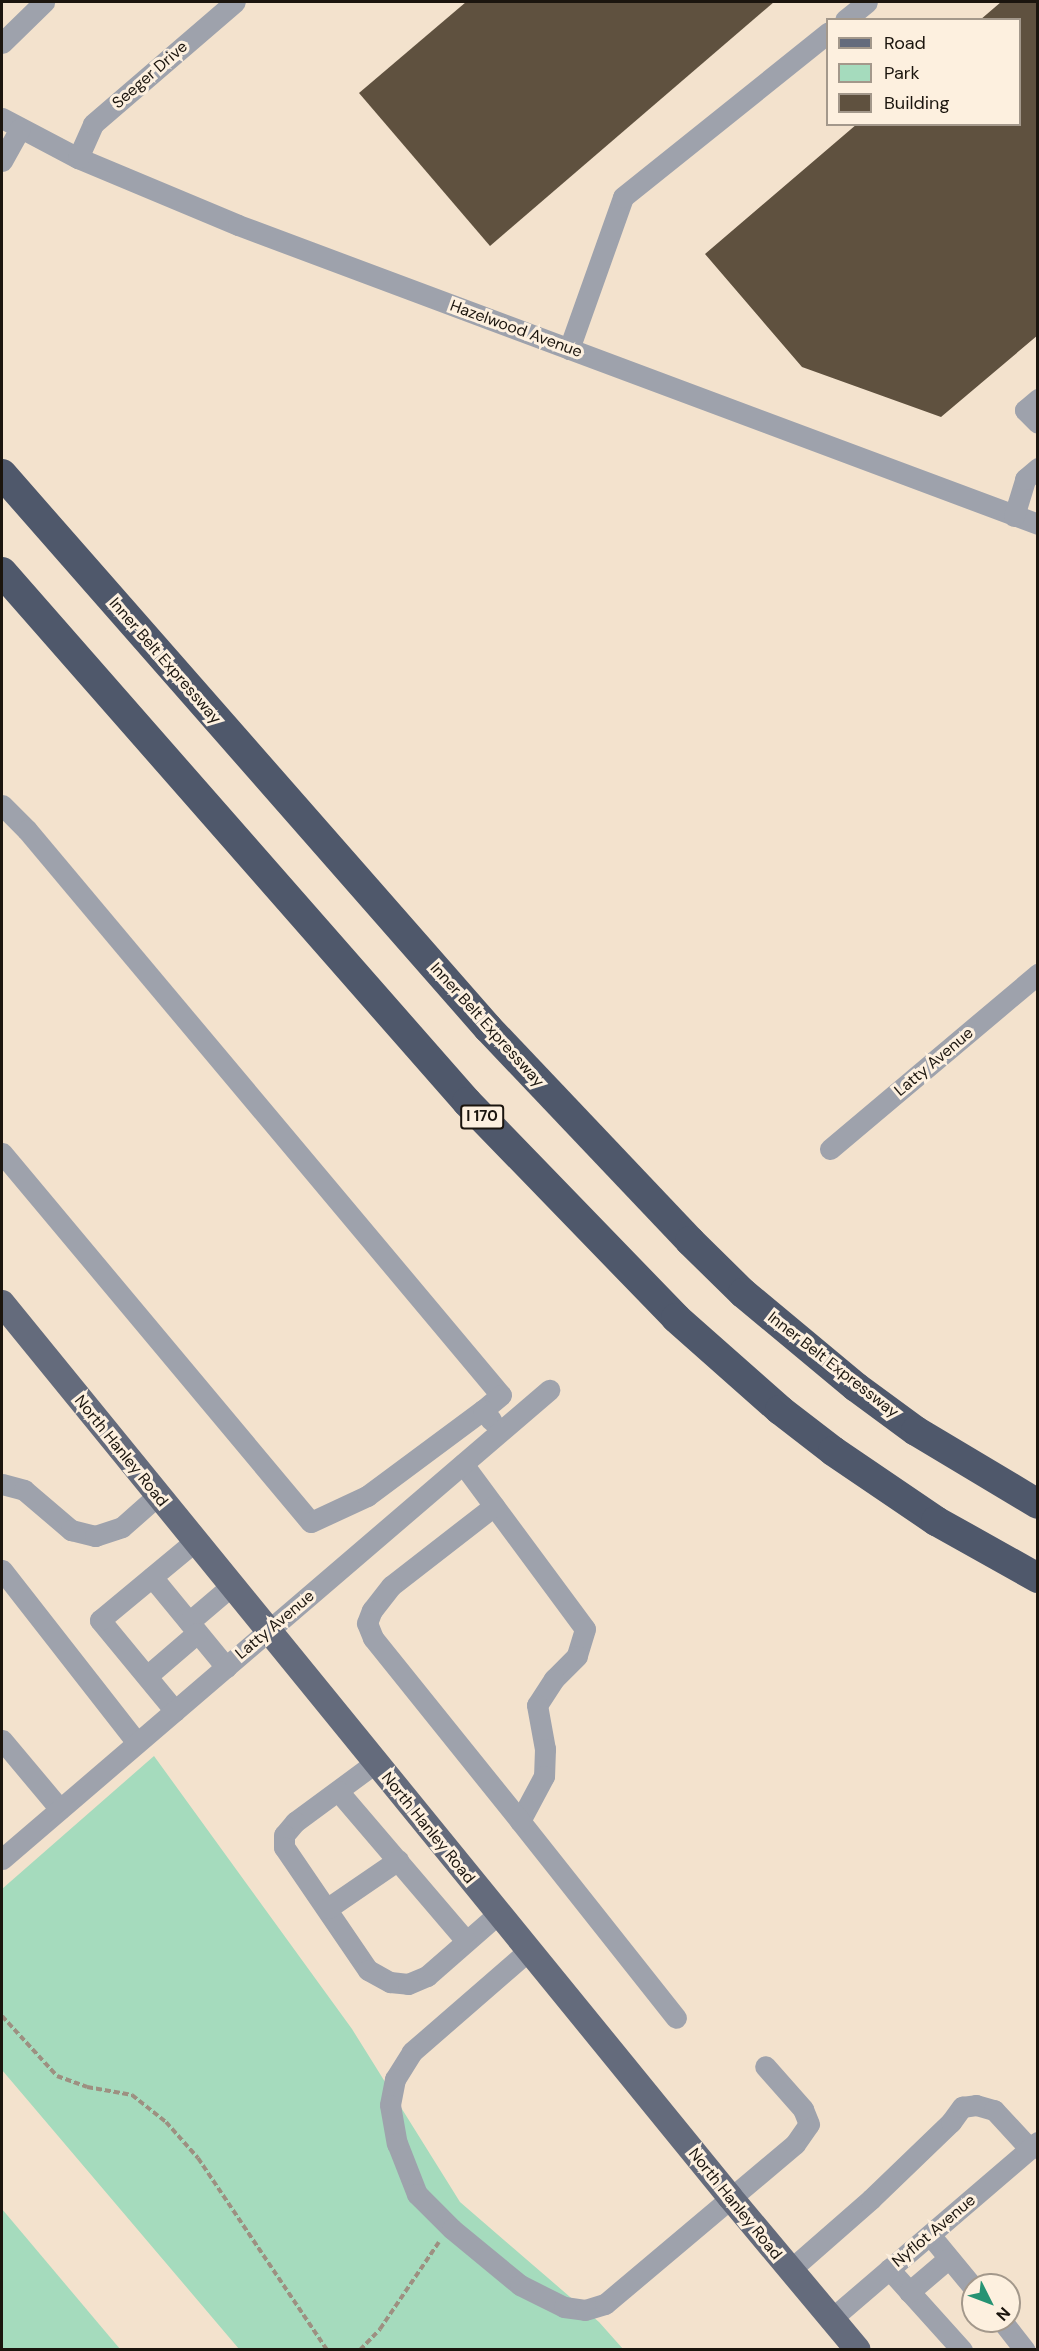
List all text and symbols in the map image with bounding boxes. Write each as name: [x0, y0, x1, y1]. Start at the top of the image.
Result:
legend: [826, 18, 1021, 126]
text: Road: [884, 31, 926, 55]
street label: Seeger Drive: [109, 37, 191, 113]
text: Park: [884, 61, 920, 85]
text: Building: [884, 91, 949, 115]
street label: Hazelwood Avenue: [447, 296, 585, 362]
street label: Inner Belt Expressway: [105, 594, 225, 728]
street label: Inner Belt Expressway: [426, 959, 548, 1091]
street label: Latty Avenue: [891, 1023, 977, 1101]
road number: I 170: [460, 1105, 504, 1129]
street label: Inner Belt Expressway: [764, 1308, 902, 1422]
street label: North Hanley Road: [70, 1391, 172, 1511]
street label: Latty Avenue: [232, 1586, 318, 1664]
street label: North Hanley Road: [377, 1768, 479, 1888]
street label: North Hanley Road: [684, 2144, 786, 2264]
street label: Nyflot Avenue: [888, 2191, 980, 2271]
north arrow: [961, 2273, 1021, 2333]
text: N: [992, 2303, 1015, 2325]

